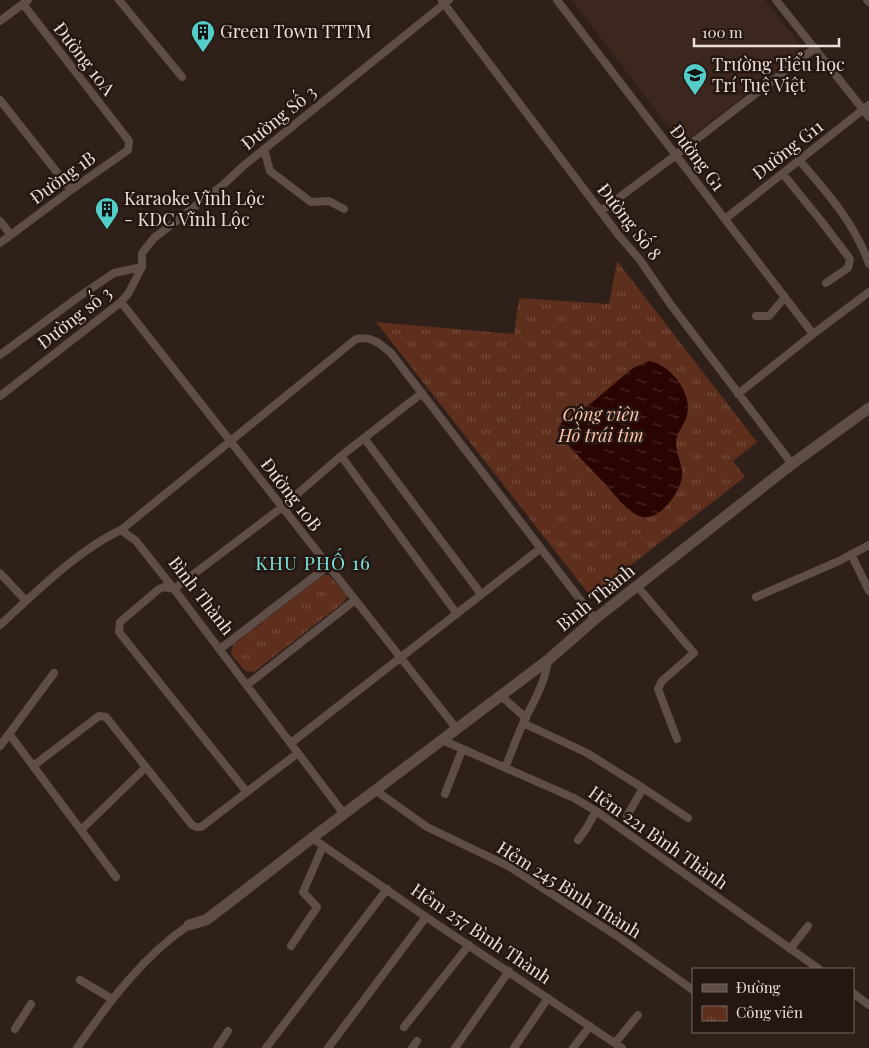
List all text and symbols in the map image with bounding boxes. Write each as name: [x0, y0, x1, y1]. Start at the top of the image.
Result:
scale bar: [694, 15, 839, 47]
street label: Đường 10A: [49, 17, 121, 100]
building icon: Green Town TTTM: [190, 19, 216, 53]
place label: Green Town TTTM: [220, 19, 371, 43]
text: 100 m: [702, 22, 743, 42]
place label: Trường Tiểu học Trí Tuệ Việt: [712, 52, 845, 97]
school or university icon: Trường Tiểu học Trí Tuệ Việt: [682, 62, 708, 96]
street label: Đường Số 3: [235, 78, 321, 155]
street label: Đường G11: [747, 114, 828, 184]
street label: Đường G1: [665, 119, 731, 196]
street label: Đường 1B: [25, 145, 100, 209]
street label: Đường Số 8: [592, 177, 669, 265]
place label: Karaoke Vĩnh Lộc - KDC Vĩnh Lộc: [124, 186, 265, 231]
building icon: Karaoke Vĩnh Lộc - KDC Vĩnh Lộc: [94, 196, 120, 230]
street label: Đường số 3: [31, 279, 117, 354]
park label: Công viên Hồ trái tim: [557, 402, 644, 447]
street label: Đường 10B: [256, 453, 328, 536]
district label: KHU PHỐ 16: [255, 547, 371, 575]
street label: Bình Thành: [163, 551, 240, 640]
street label: Bình Thành: [551, 558, 640, 636]
street label: Hẻm 221 Bình Thành: [584, 780, 733, 895]
street label: Hẻm 245 Bình Thành: [493, 835, 647, 943]
street label: Hẻm 257 Bình Thành: [407, 877, 557, 989]
legend: [692, 968, 854, 1033]
text: Đường: [736, 977, 781, 997]
text: Công viên: [736, 1002, 803, 1022]

